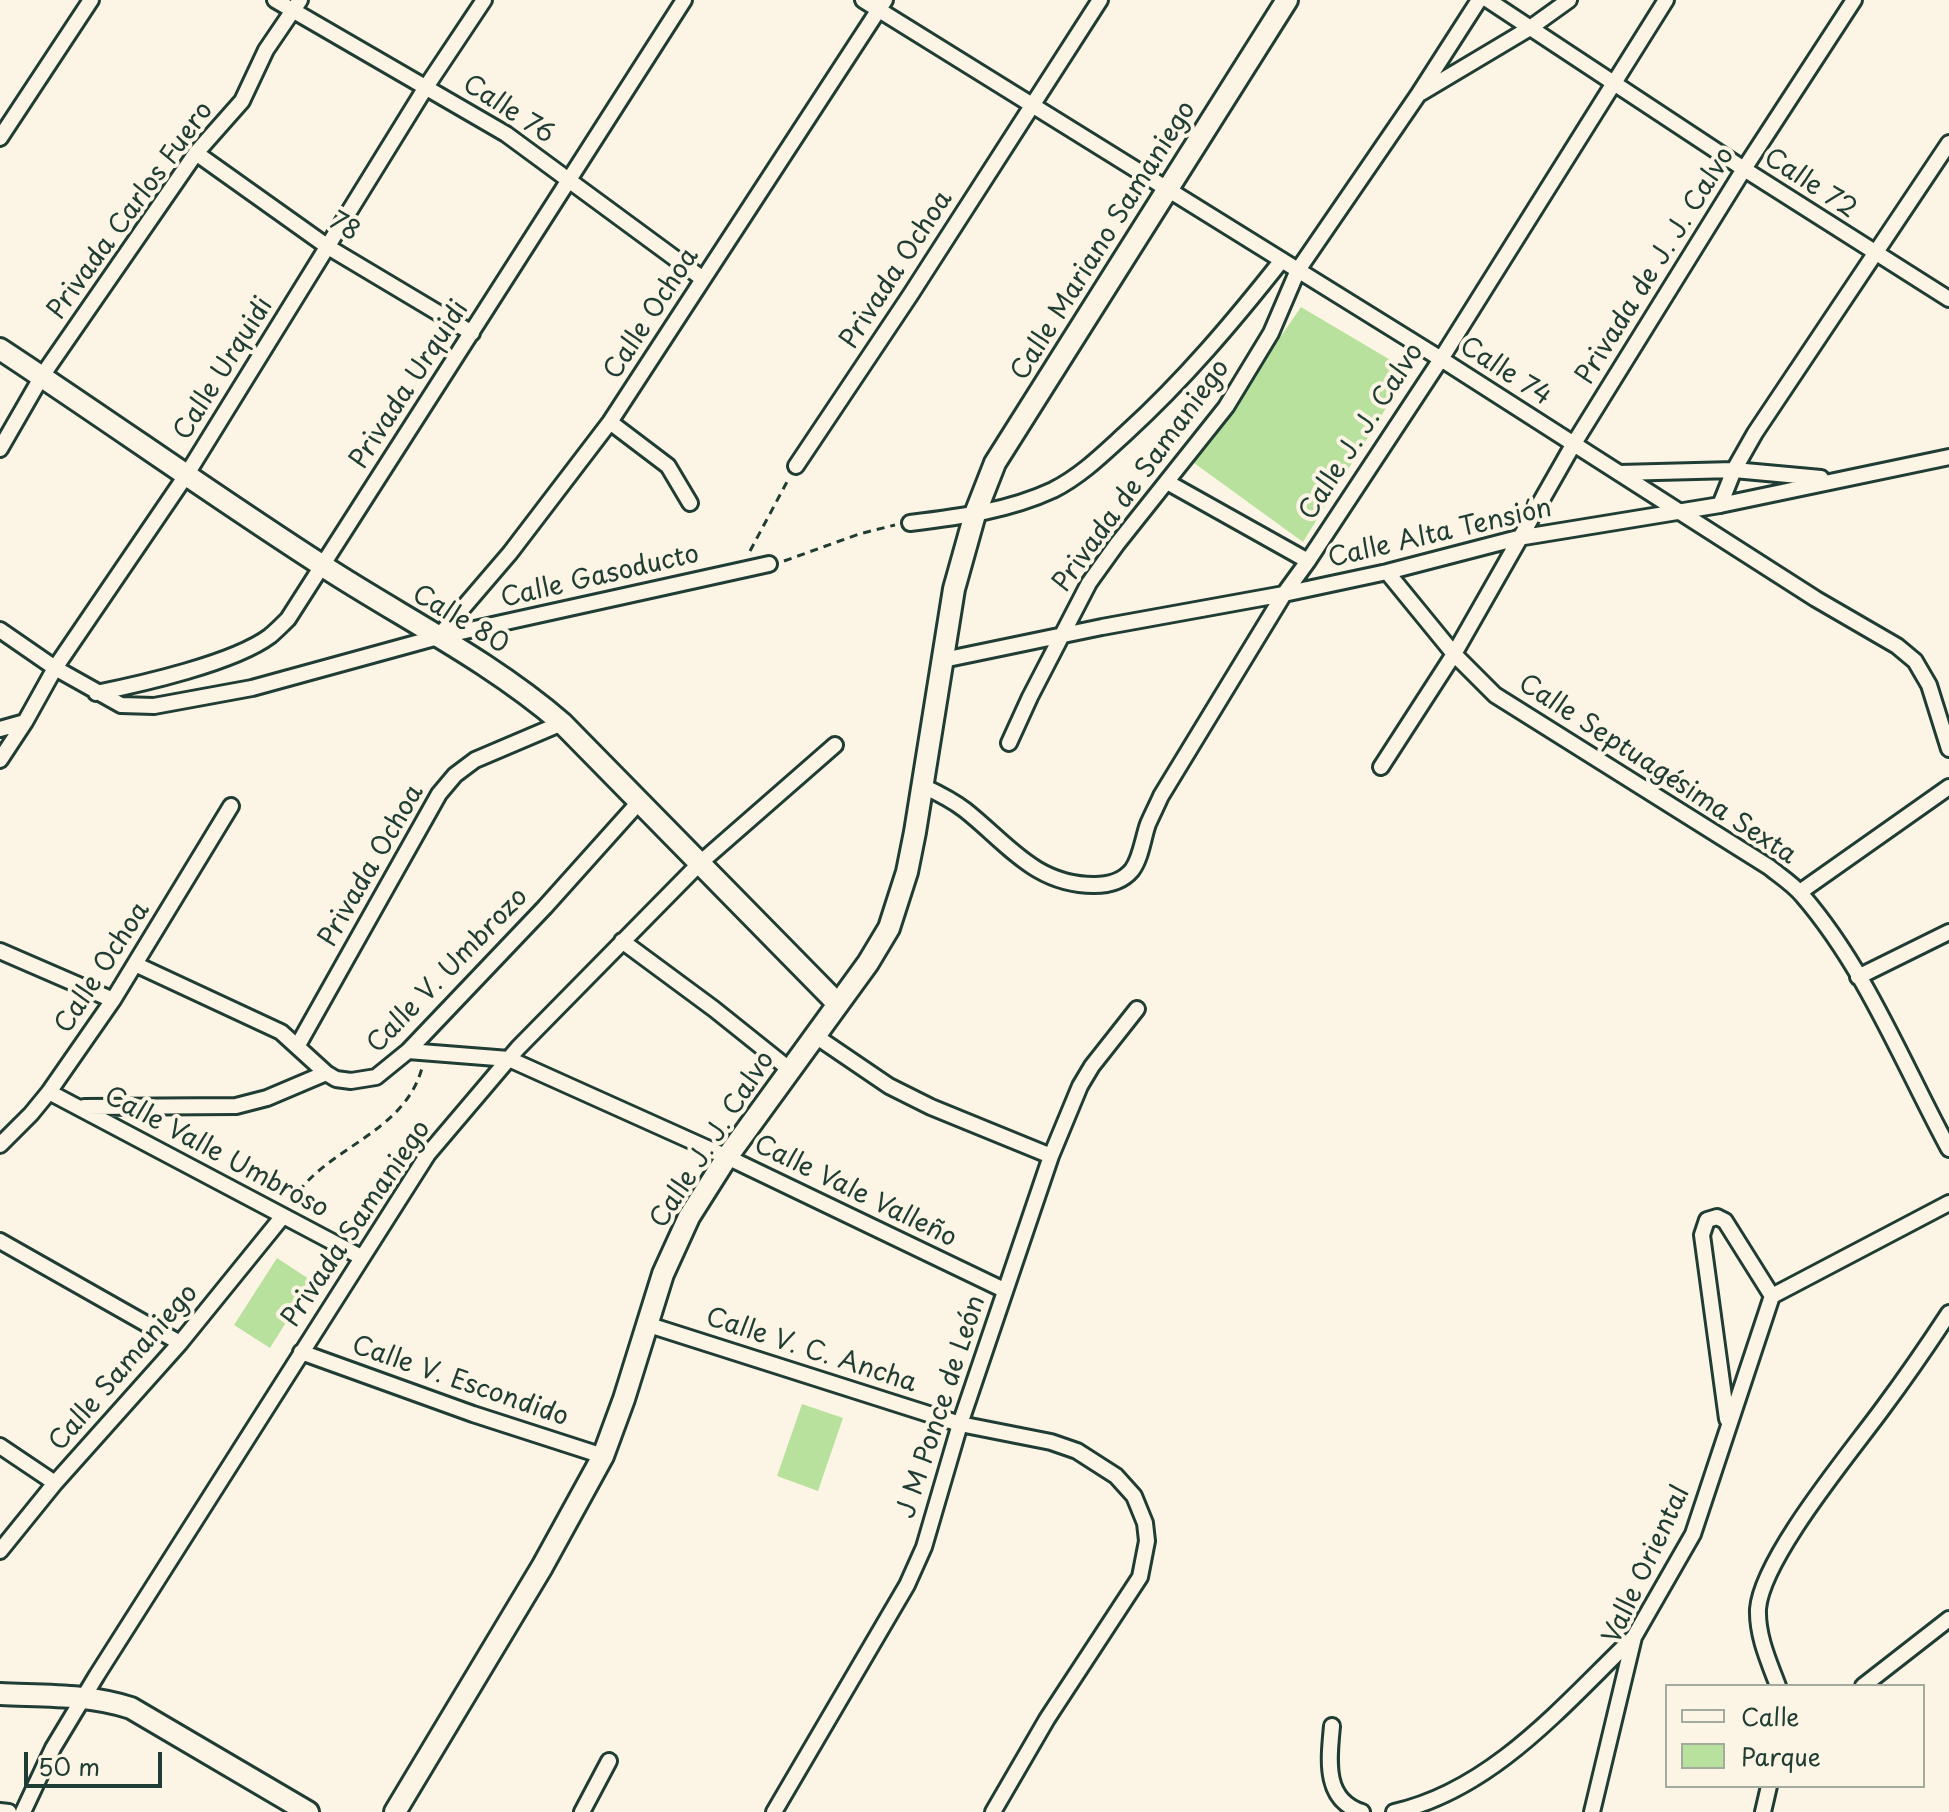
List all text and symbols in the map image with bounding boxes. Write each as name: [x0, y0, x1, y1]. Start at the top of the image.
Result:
street label: Calle 76: [456, 69, 560, 151]
street label: Privada Carlos Fuero: [42, 96, 220, 326]
street label: Calle Mariano Samaniego: [1005, 96, 1203, 386]
street label: Privada de J. J. Calvo: [1570, 142, 1742, 390]
street label: Calle 72: [1758, 142, 1862, 226]
street label: Privada Ochoa: [834, 185, 960, 355]
street label: 78: [323, 206, 365, 248]
street label: Calle Ochoa: [598, 242, 706, 386]
street label: Calle Urquidi: [168, 292, 280, 446]
street label: Privada Urquidi: [344, 295, 476, 475]
street label: Calle 74: [1453, 331, 1557, 413]
street label: Calle J. J. Calvo: [1293, 338, 1431, 526]
street label: Privada de Samaniego: [1047, 354, 1237, 598]
street label: Calle Alta Tensión: [1325, 493, 1555, 575]
street label: Calle Gasoducto: [498, 539, 702, 615]
street label: Calle 80: [406, 579, 514, 661]
street label: Calle Septuagésima Sexta: [1512, 668, 1802, 872]
street label: Privada Ochoa: [313, 779, 431, 953]
street label: Calle V. Umbrozo: [361, 882, 535, 1060]
street label: Calle Ochoa: [49, 896, 157, 1040]
street label: Calle J. J. Calvo: [644, 1046, 782, 1234]
street label: Calle Valle Umbroso: [98, 1081, 334, 1225]
street label: Privada Samaniego: [276, 1115, 438, 1333]
street label: Calle Vale Valleño: [748, 1129, 962, 1255]
street label: Calle Samaniego: [43, 1278, 205, 1458]
street label: J M Ponce de León: [891, 1292, 993, 1522]
street label: Calle V. C. Ancha: [702, 1302, 920, 1400]
street label: Calle V. Escondido: [348, 1330, 572, 1434]
street label: Valle Oriental: [1597, 1481, 1697, 1649]
legend: [1665, 1684, 1925, 1788]
text: Calle: [1741, 1698, 1799, 1734]
scale bar: [28, 1736, 166, 1786]
text: Parque: [1741, 1738, 1821, 1774]
text: 50 m: [38, 1748, 100, 1784]

